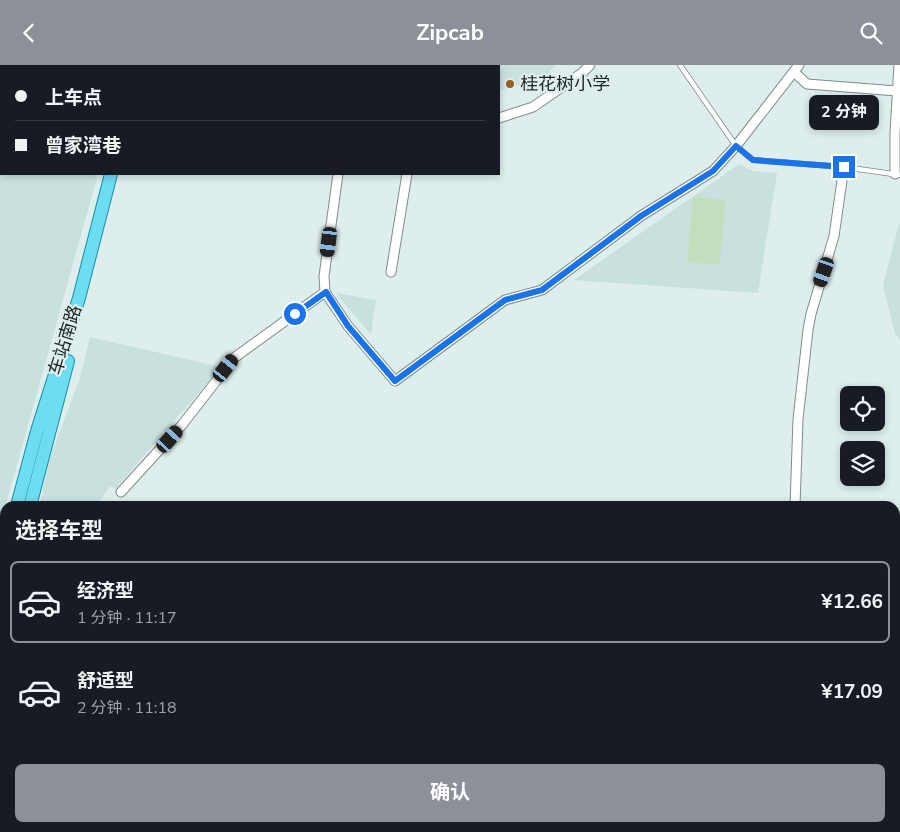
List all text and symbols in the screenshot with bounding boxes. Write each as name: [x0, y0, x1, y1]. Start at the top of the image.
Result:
text: Zipcab: [416, 18, 484, 48]
icon: back: [15, 19, 43, 47]
icon: search: [857, 19, 885, 47]
place label: 桂花树小学: [520, 72, 610, 96]
marker: 桂花树小学: [504, 78, 516, 90]
text: 上车点: [45, 85, 102, 111]
callout: 2 分钟: [809, 94, 879, 129]
text: 2 分钟: [821, 101, 867, 123]
text: 曾家湾巷: [45, 133, 121, 159]
route end: [833, 156, 855, 178]
car: [319, 226, 338, 258]
car: [812, 255, 835, 289]
street label: 车站南路: [43, 302, 87, 378]
route start: [284, 303, 306, 325]
car: [210, 352, 241, 384]
map controls: [840, 386, 885, 486]
button: locate: [840, 386, 885, 431]
car: [154, 423, 185, 455]
button: layers: [840, 441, 885, 486]
text: 选择车型: [15, 516, 103, 546]
text: 经济型: [77, 578, 134, 604]
icon: car: [17, 580, 62, 625]
text: ¥12.66: [821, 589, 883, 615]
text: 1 分钟 · 11:17: [77, 607, 177, 629]
text: 舒适型: [77, 668, 134, 694]
icon: car: [17, 670, 62, 715]
text: ¥17.09: [821, 679, 883, 705]
text: 2 分钟 · 11:18: [77, 697, 177, 719]
button: 确认: [15, 764, 885, 822]

